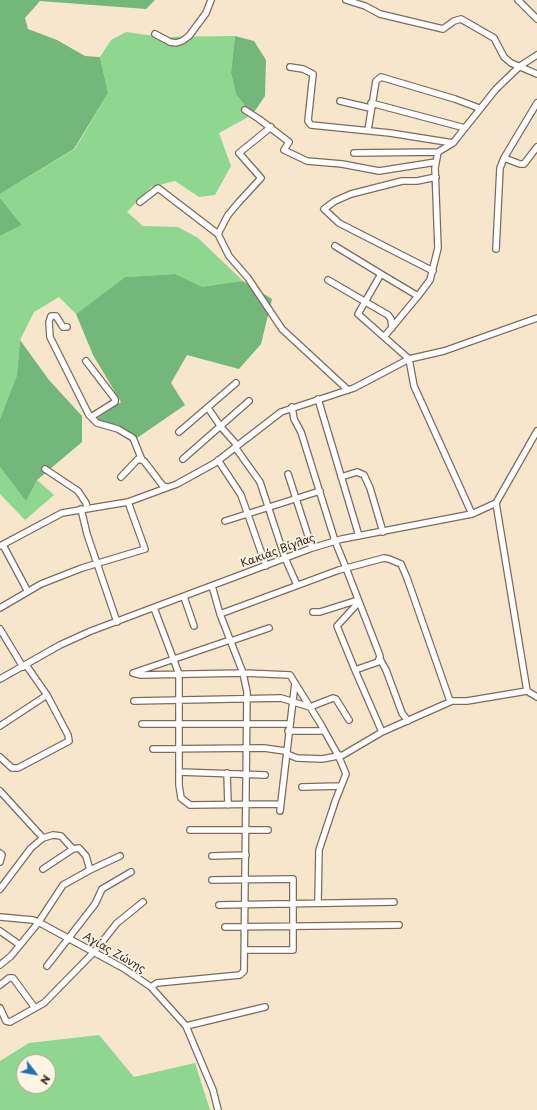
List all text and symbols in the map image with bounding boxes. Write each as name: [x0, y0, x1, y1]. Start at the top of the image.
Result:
street label: Κακιάς Βίγλας: [239, 531, 317, 571]
street label: Αγίας Ζώνης: [81, 930, 147, 976]
north arrow: [16, 1054, 56, 1094]
text: N: [36, 1072, 55, 1088]

